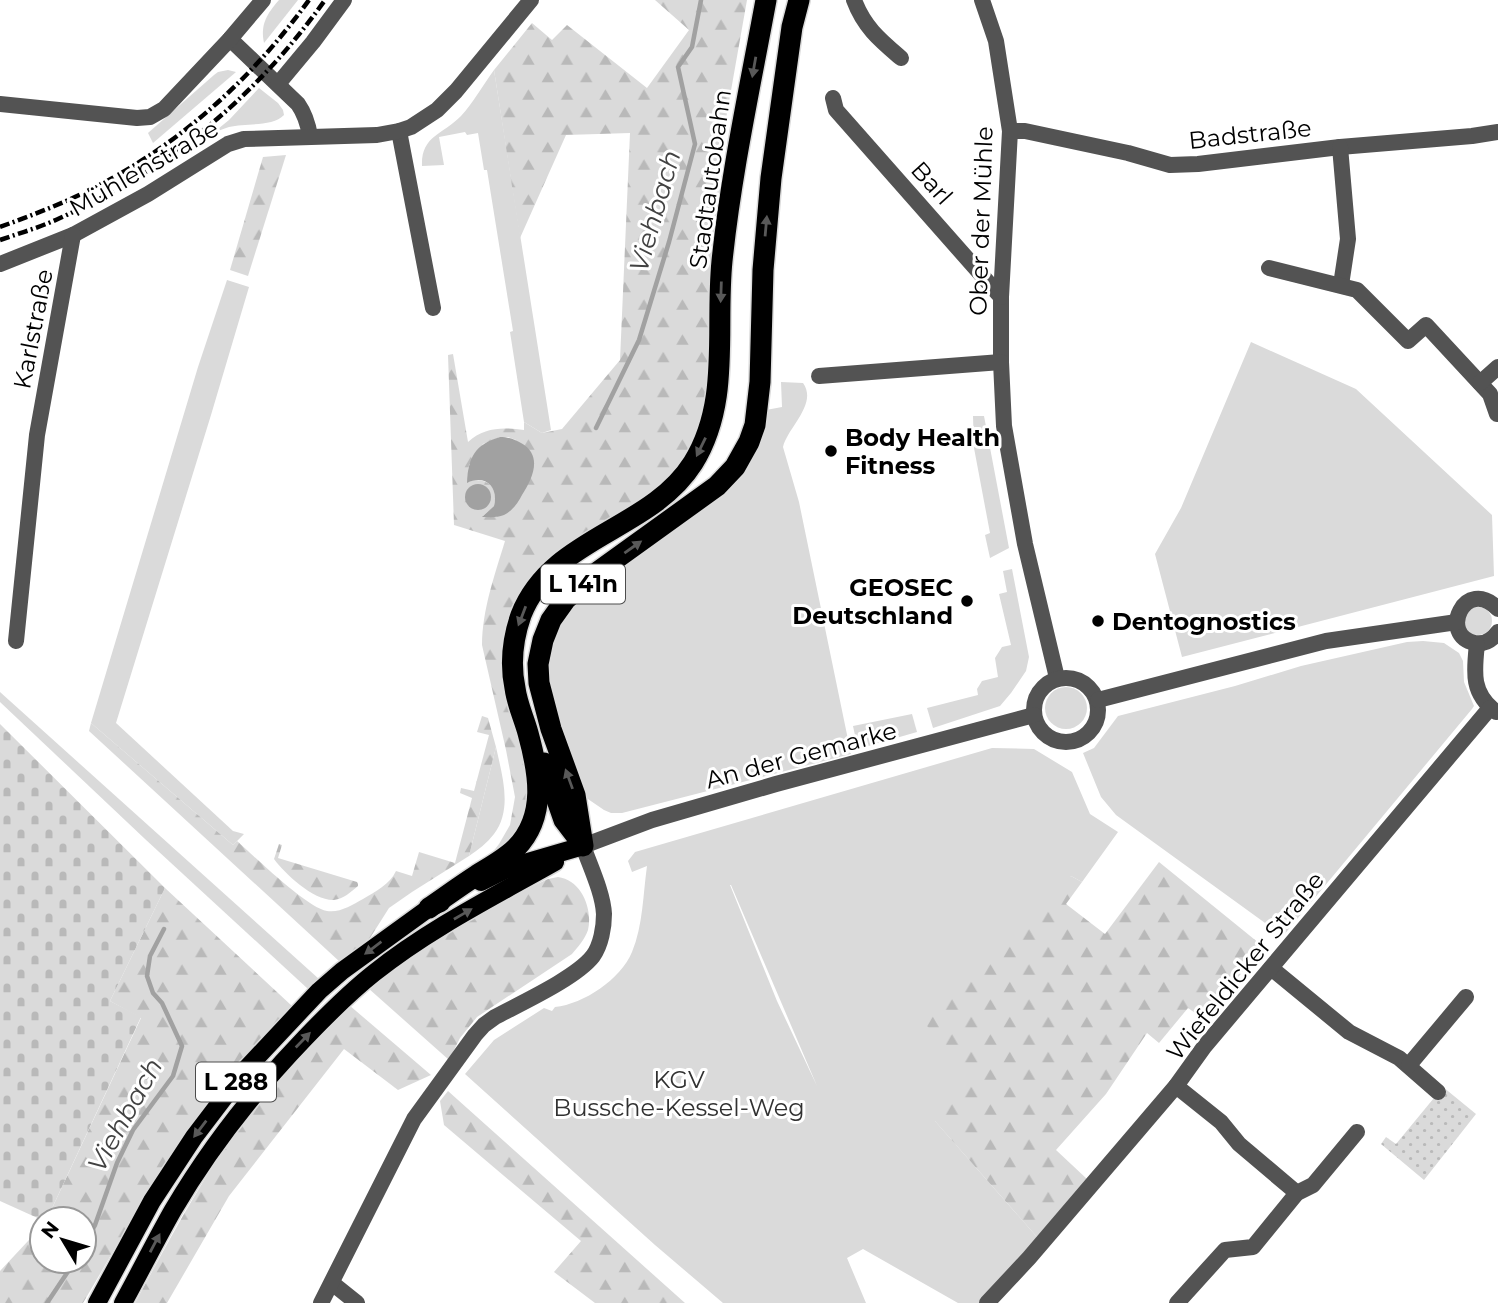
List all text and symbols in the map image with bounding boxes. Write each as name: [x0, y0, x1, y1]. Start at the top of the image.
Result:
one-way arrow: [748, 56, 759, 78]
street label: Stadtautobahn: [683, 87, 737, 271]
street label: Badstraße: [1187, 113, 1313, 155]
street label: Mühlenstraße: [64, 114, 224, 222]
street label: Ober der Mühle: [963, 126, 999, 316]
water label: Viehbach: [622, 146, 688, 276]
street label: Barl: [905, 155, 959, 211]
one-way arrow: [761, 214, 772, 236]
street label: Karlstraße: [7, 267, 59, 391]
one-way arrow: [715, 281, 726, 303]
place label: Body Health Fitness: [845, 423, 1000, 480]
one-way arrow: [695, 437, 707, 457]
marker: Body Health Fitness: [823, 443, 839, 459]
one-way arrow: [624, 540, 642, 554]
road number: L 141n: [541, 564, 625, 604]
place label: GEOSEC Deutschland: [792, 573, 953, 630]
marker: GEOSEC Deutschland: [959, 593, 975, 609]
one-way arrow: [517, 605, 528, 626]
place label: Dentognostics: [1112, 607, 1296, 636]
marker: Dentognostics: [1090, 613, 1106, 629]
street label: An der Gemarke: [702, 716, 900, 794]
one-way arrow: [563, 769, 574, 790]
street label: Wiefeldicker Straße: [1160, 866, 1330, 1066]
one-way arrow: [454, 908, 473, 920]
one-way arrow: [364, 940, 382, 954]
one-way arrow: [295, 1032, 311, 1049]
water label: Viehbach: [81, 1052, 169, 1178]
road number: L 288: [196, 1063, 276, 1102]
park label: KGV Bussche-Kessel-Weg: [553, 1065, 805, 1122]
one-way arrow: [192, 1120, 207, 1138]
north arrow: [28, 1205, 98, 1275]
text: N: [36, 1217, 64, 1243]
one-way arrow: [150, 1233, 161, 1253]

